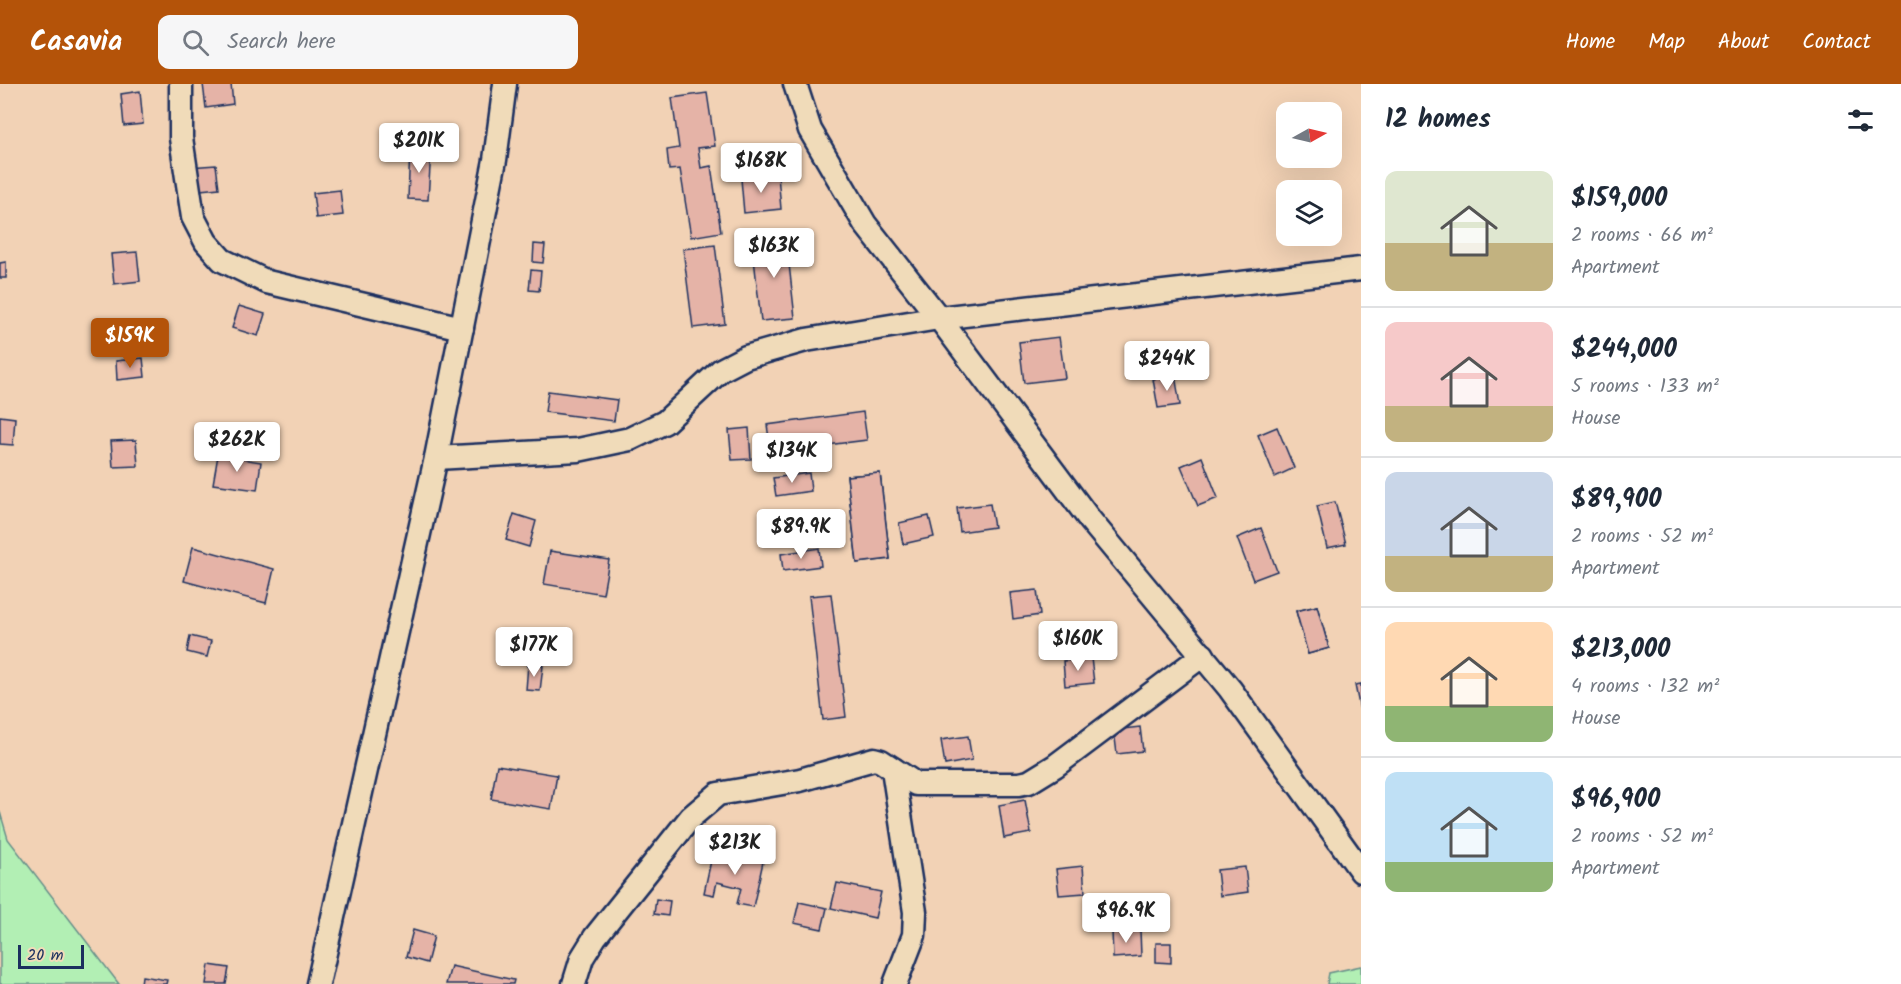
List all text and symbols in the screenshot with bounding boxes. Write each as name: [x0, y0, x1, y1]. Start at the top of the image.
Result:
search box: [158, 15, 578, 69]
text: Casavia: [30, 20, 122, 65]
text: Search here: [227, 25, 336, 60]
icon: search: [179, 26, 212, 59]
text: Home: [1566, 26, 1615, 59]
text: Map: [1648, 26, 1685, 59]
text: About: [1718, 26, 1769, 59]
text: Contact: [1802, 26, 1871, 59]
text: 12 homes: [1385, 99, 1491, 141]
north arrow: [1276, 102, 1342, 168]
map controls: [1276, 102, 1342, 246]
icon: filters: [1844, 104, 1877, 137]
pin: $201K: [377, 123, 461, 174]
text: $201K: [393, 126, 445, 158]
pin: $168K: [719, 143, 803, 194]
text: $168K: [735, 146, 787, 178]
text: $159,000: [1571, 178, 1667, 220]
button: layers: [1276, 180, 1342, 246]
icon: home: [1433, 195, 1505, 267]
text: 2 rooms · 66 m²: [1571, 220, 1713, 252]
pin: $163K: [732, 228, 816, 279]
text: $163K: [748, 231, 800, 263]
text: Apartment: [1571, 252, 1660, 284]
pin: $159K: [88, 318, 172, 369]
text: $159K: [105, 321, 155, 353]
text: $244,000: [1571, 329, 1677, 371]
pin: $244K: [1125, 341, 1209, 392]
text: $244K: [1138, 344, 1196, 376]
icon: home: [1433, 346, 1505, 418]
text: 5 rooms · 133 m²: [1571, 371, 1719, 403]
text: House: [1571, 403, 1621, 435]
pin: $262K: [195, 422, 279, 473]
text: $262K: [208, 425, 266, 457]
pin: $134K: [750, 433, 834, 484]
text: $134K: [766, 436, 818, 468]
text: $89,900: [1571, 479, 1662, 521]
icon: home: [1433, 496, 1505, 568]
pin: $89.9K: [752, 509, 850, 560]
text: $89.9K: [771, 512, 831, 544]
text: 2 rooms · 52 m²: [1571, 521, 1713, 553]
text: Apartment: [1571, 553, 1660, 585]
pin: $160K: [1036, 621, 1120, 672]
text: $160K: [1052, 624, 1104, 656]
pin: $177K: [492, 627, 576, 678]
text: $213,000: [1571, 629, 1670, 671]
text: $177K: [510, 630, 558, 662]
icon: home: [1433, 646, 1505, 718]
text: 4 rooms · 132 m²: [1571, 671, 1719, 703]
text: House: [1571, 703, 1621, 735]
text: $96,900: [1571, 779, 1660, 821]
icon: home: [1433, 796, 1505, 868]
text: 2 rooms · 52 m²: [1571, 821, 1713, 853]
pin: $213K: [693, 825, 777, 876]
text: $213K: [709, 828, 761, 860]
text: Apartment: [1571, 853, 1660, 885]
pin: $96.9K: [1077, 893, 1175, 944]
text: $96.9K: [1096, 896, 1156, 928]
scale bar: [18, 942, 84, 970]
text: 20 m: [27, 943, 63, 968]

